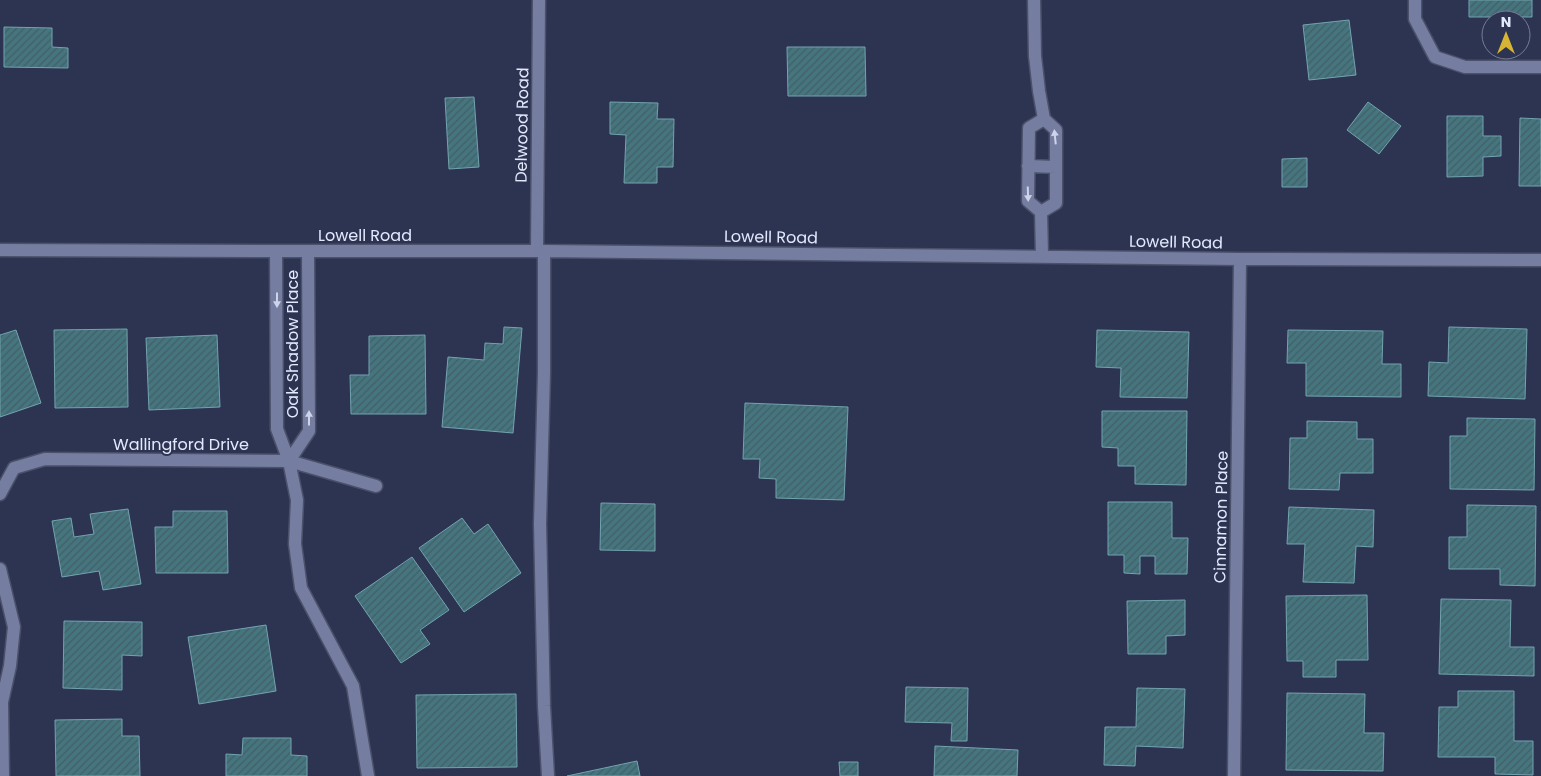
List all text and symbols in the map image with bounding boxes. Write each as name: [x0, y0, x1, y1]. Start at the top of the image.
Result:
north arrow: [1481, 10, 1531, 60]
text: N: [1501, 12, 1511, 32]
street label: Delwood Road: [509, 67, 535, 183]
one-way arrow: [1051, 129, 1059, 145]
one-way arrow: [1025, 186, 1033, 202]
street label: Lowell Road: [318, 224, 412, 247]
street label: Lowell Road: [724, 225, 818, 249]
street label: Lowell Road: [1129, 230, 1223, 254]
street label: Oak Shadow Place: [281, 270, 304, 418]
one-way arrow: [273, 292, 281, 308]
one-way arrow: [305, 410, 313, 426]
street label: Wallingford Drive: [113, 433, 249, 456]
street label: Cinnamon Place: [1208, 450, 1234, 583]

